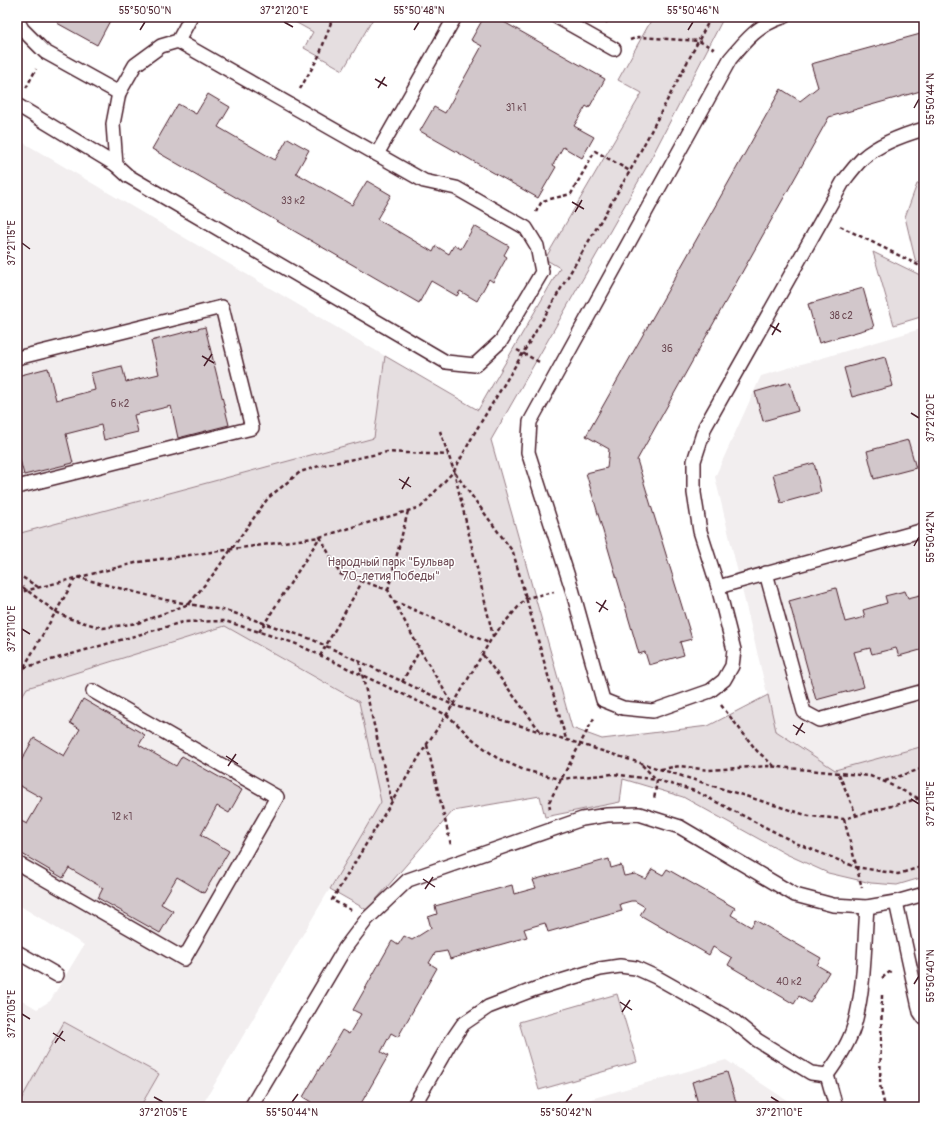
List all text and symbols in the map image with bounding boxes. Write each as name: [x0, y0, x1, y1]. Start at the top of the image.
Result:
text: 55°50'50"N: [119, 5, 171, 17]
text: 37°21'20"E: [260, 5, 308, 17]
text: 55°50'48"N: [393, 5, 445, 17]
text: 55°50'46"N: [667, 5, 719, 17]
text: 55°50'44"N: [925, 73, 937, 125]
house number: 31 к1: [506, 102, 526, 114]
house number: 33 к2: [281, 195, 305, 207]
text: 37°21'15"E: [6, 220, 18, 266]
house number: 38 с2: [829, 310, 853, 322]
house number: 36: [661, 343, 673, 355]
text: 37°21'20"E: [925, 394, 937, 442]
house number: 6 к2: [111, 398, 130, 410]
text: 55°50'42"N: [925, 511, 937, 563]
park label: Народный парк "Бульвар 70-летия Победы": [328, 555, 455, 584]
text: 37°21'10"E: [6, 606, 18, 652]
text: 37°21'15"E: [925, 781, 937, 827]
house number: 12 к1: [112, 811, 132, 823]
text: 55°50'40"N: [925, 949, 937, 1002]
house number: 40 к2: [776, 976, 802, 988]
text: 37°21'05"E: [6, 990, 18, 1038]
text: 37°21'05"E: [139, 1107, 187, 1119]
text: 55°50'44"N: [266, 1107, 318, 1119]
text: 55°50'42"N: [540, 1107, 592, 1119]
text: 37°21'10"E: [756, 1107, 802, 1119]

